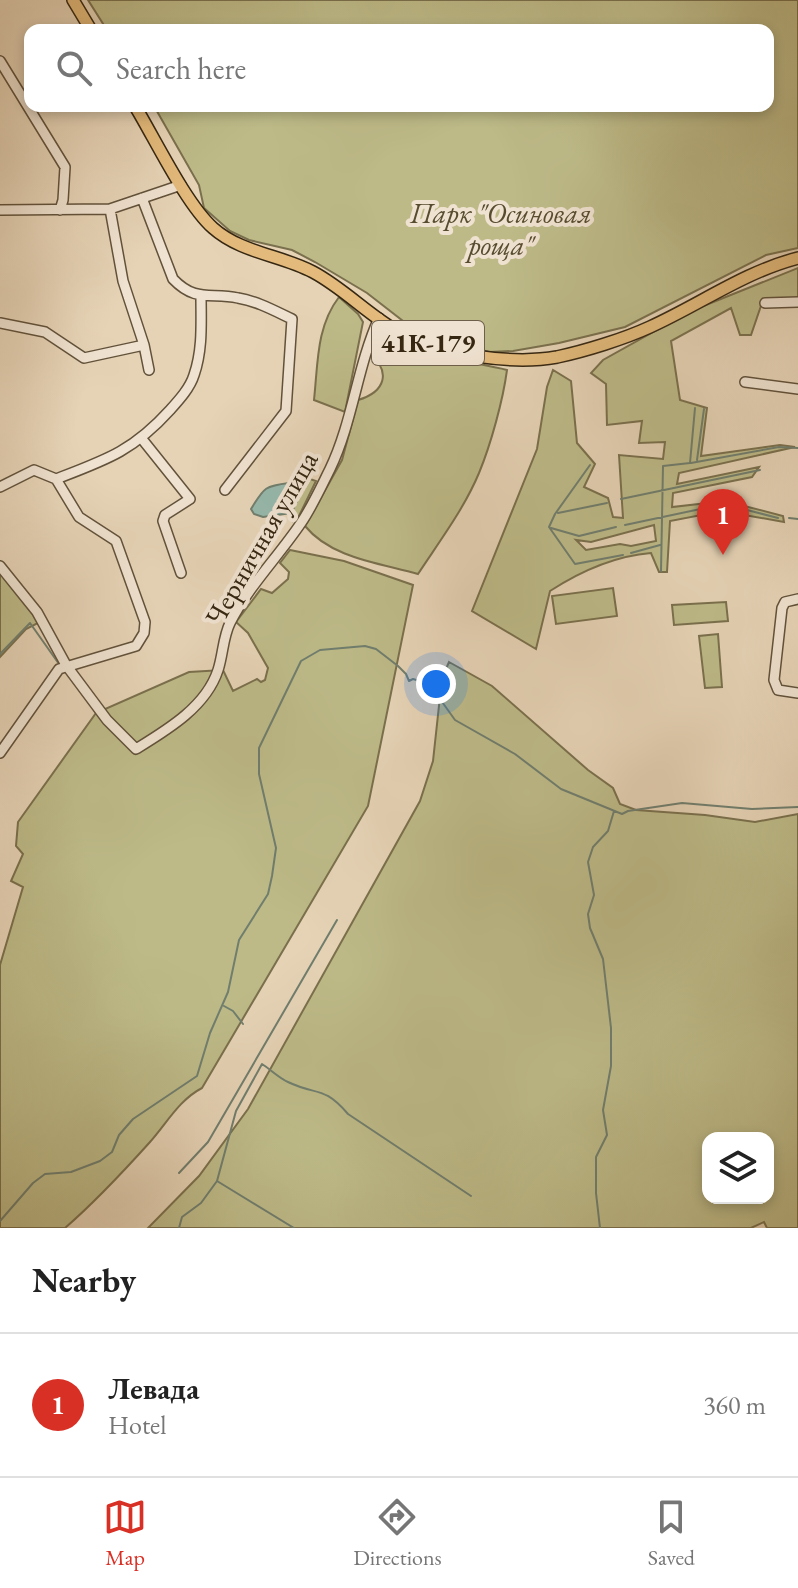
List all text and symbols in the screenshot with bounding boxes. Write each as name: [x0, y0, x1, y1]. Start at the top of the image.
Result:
search box: [24, 24, 774, 112]
icon: search: [52, 46, 96, 90]
text: Search here: [116, 49, 246, 88]
park label: Парк "Осиновая роща": [409, 195, 592, 263]
road number: 41К-179: [372, 321, 484, 365]
street label: Черничная улица: [197, 444, 326, 632]
pin: 1: [697, 489, 749, 555]
your location: [416, 664, 456, 704]
map controls: [702, 1132, 774, 1204]
button: layers: [702, 1132, 774, 1204]
text: Nearby: [32, 1258, 136, 1302]
text: Левада: [108, 1369, 199, 1408]
text: 1: [51, 1388, 65, 1422]
text: 360 m: [703, 1388, 766, 1422]
text: Hotel: [108, 1408, 166, 1442]
tab: Map: [103, 1495, 147, 1572]
tab: Directions: [353, 1495, 442, 1572]
tab: Saved: [648, 1495, 695, 1572]

